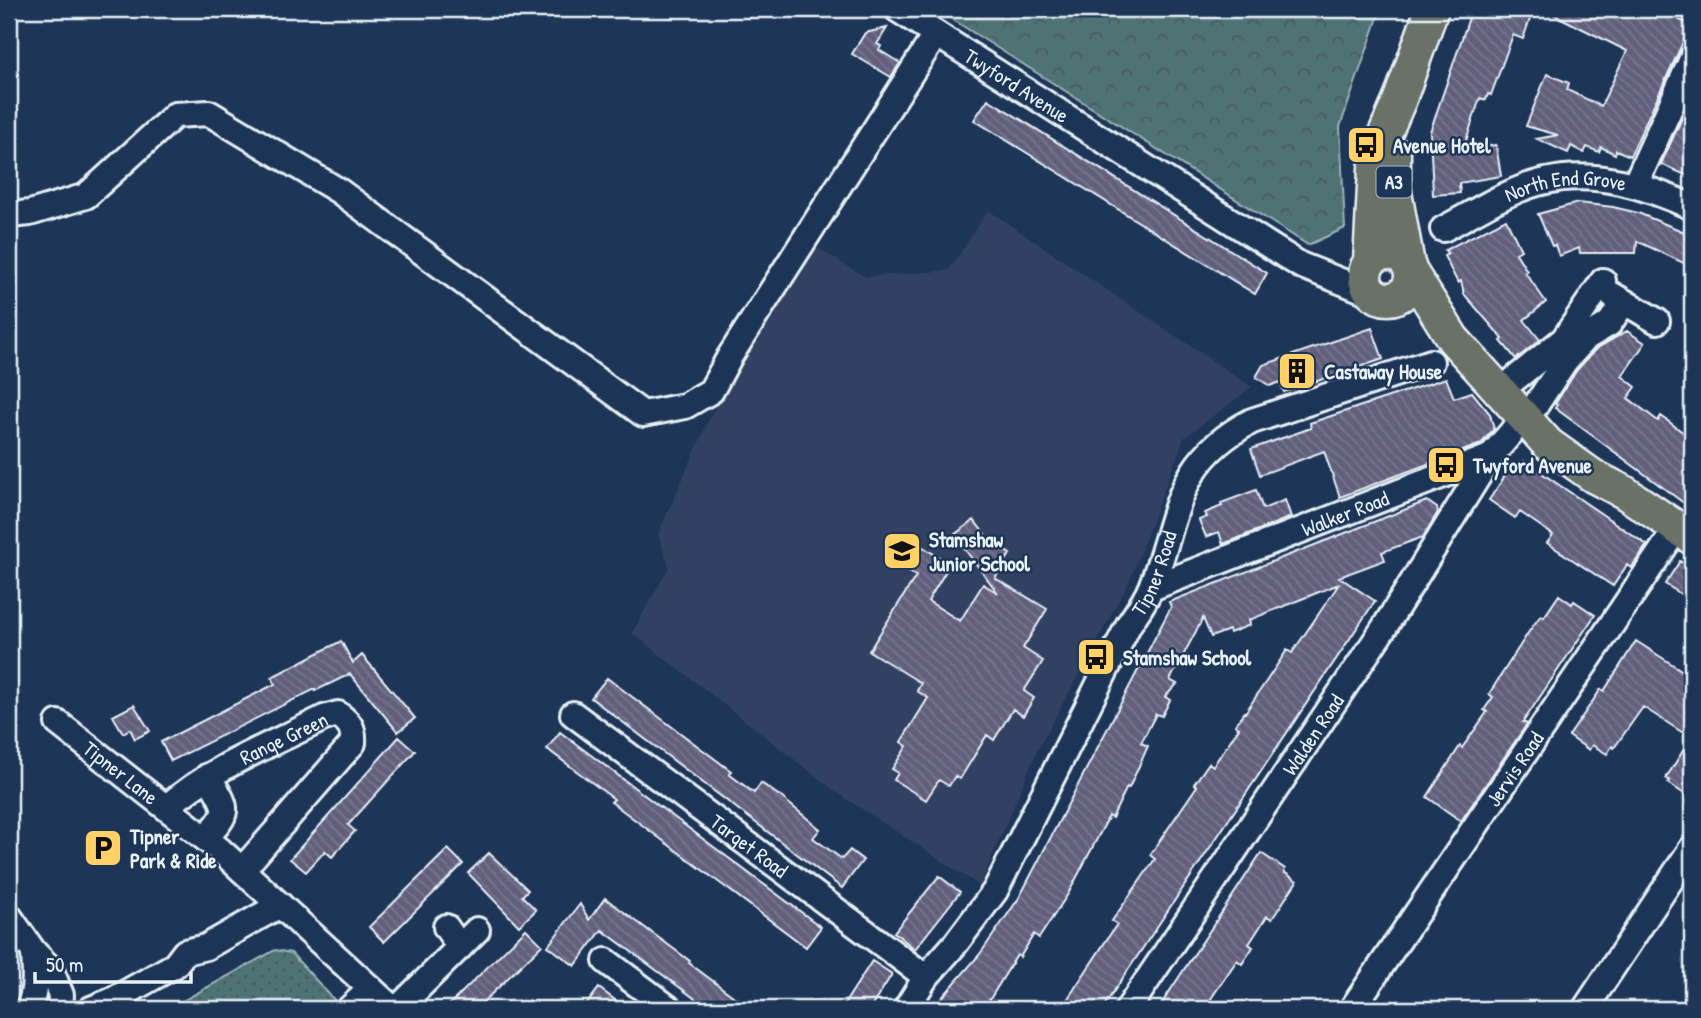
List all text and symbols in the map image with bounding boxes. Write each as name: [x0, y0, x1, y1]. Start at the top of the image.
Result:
street label: Twyford Avenue: [959, 41, 1075, 129]
bus stop icon: Avenue Hotel: [1345, 124, 1387, 166]
place label: Avenue Hotel: [1393, 131, 1491, 160]
street label: North End Grove: [1500, 163, 1629, 209]
road number: A3: [1376, 166, 1412, 198]
building icon: Castaway House: [1276, 350, 1318, 392]
place label: Castaway House: [1324, 357, 1443, 387]
bus stop icon: Twyford Avenue: [1425, 444, 1467, 486]
place label: Twyford Avenue: [1472, 451, 1592, 481]
street label: Walker Road: [1297, 483, 1393, 543]
place label: Stamshaw Junior School: [929, 525, 1030, 578]
street label: Tipner Road: [1124, 527, 1183, 621]
school or university icon: Stamshaw Junior School: [881, 530, 923, 572]
bus stop icon: Stamshaw School: [1075, 636, 1117, 678]
place label: Stamshaw School: [1123, 643, 1252, 672]
street label: Walden Road: [1275, 688, 1350, 781]
street label: Range Green: [235, 704, 332, 771]
street label: Jervis Road: [1479, 725, 1550, 812]
street label: Tipner Lane: [77, 734, 165, 811]
street label: Target Road: [705, 807, 794, 884]
place label: Tipner Park & Ride: [129, 822, 217, 875]
parking icon: Tipner Park & Ride: [82, 827, 124, 869]
scale bar: [35, 941, 191, 985]
text: 50 m: [46, 950, 83, 979]

